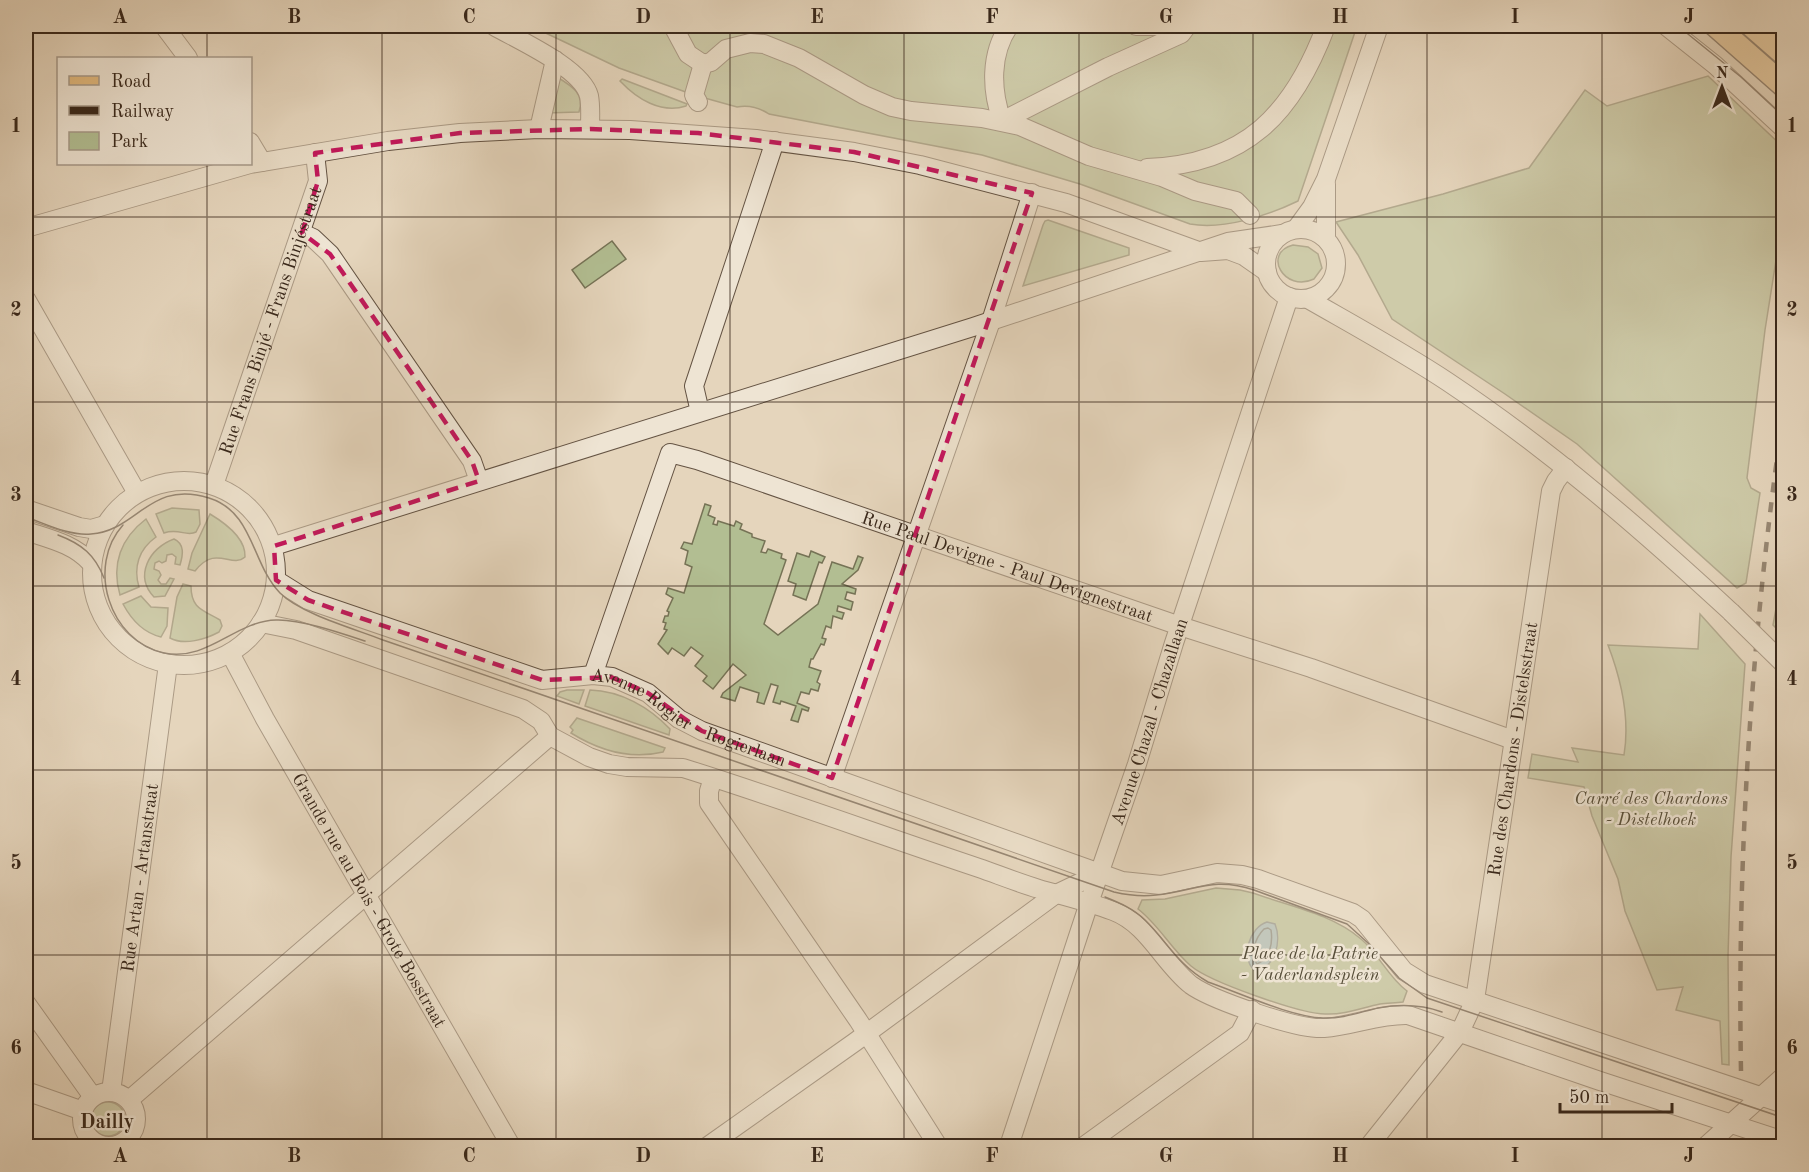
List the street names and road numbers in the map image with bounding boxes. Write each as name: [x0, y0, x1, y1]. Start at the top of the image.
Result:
street label: Rue Frans Binjé - Frans Binjéstraat: [217, 184, 326, 457]
street label: Rue Paul Devigne - Paul Devignestraat: [859, 509, 1155, 626]
street label: Avenue Chazal - Chazallaan: [1109, 616, 1192, 828]
street label: Rue des Chardons - Distelsstraat: [1486, 621, 1541, 877]
street label: Avenue Rogier - Rogierlaan: [590, 667, 788, 770]
street label: Grande rue au Bois - Grote Bosstraat: [288, 771, 449, 1031]
street label: Rue Artan - Artanstraat: [119, 782, 162, 974]

